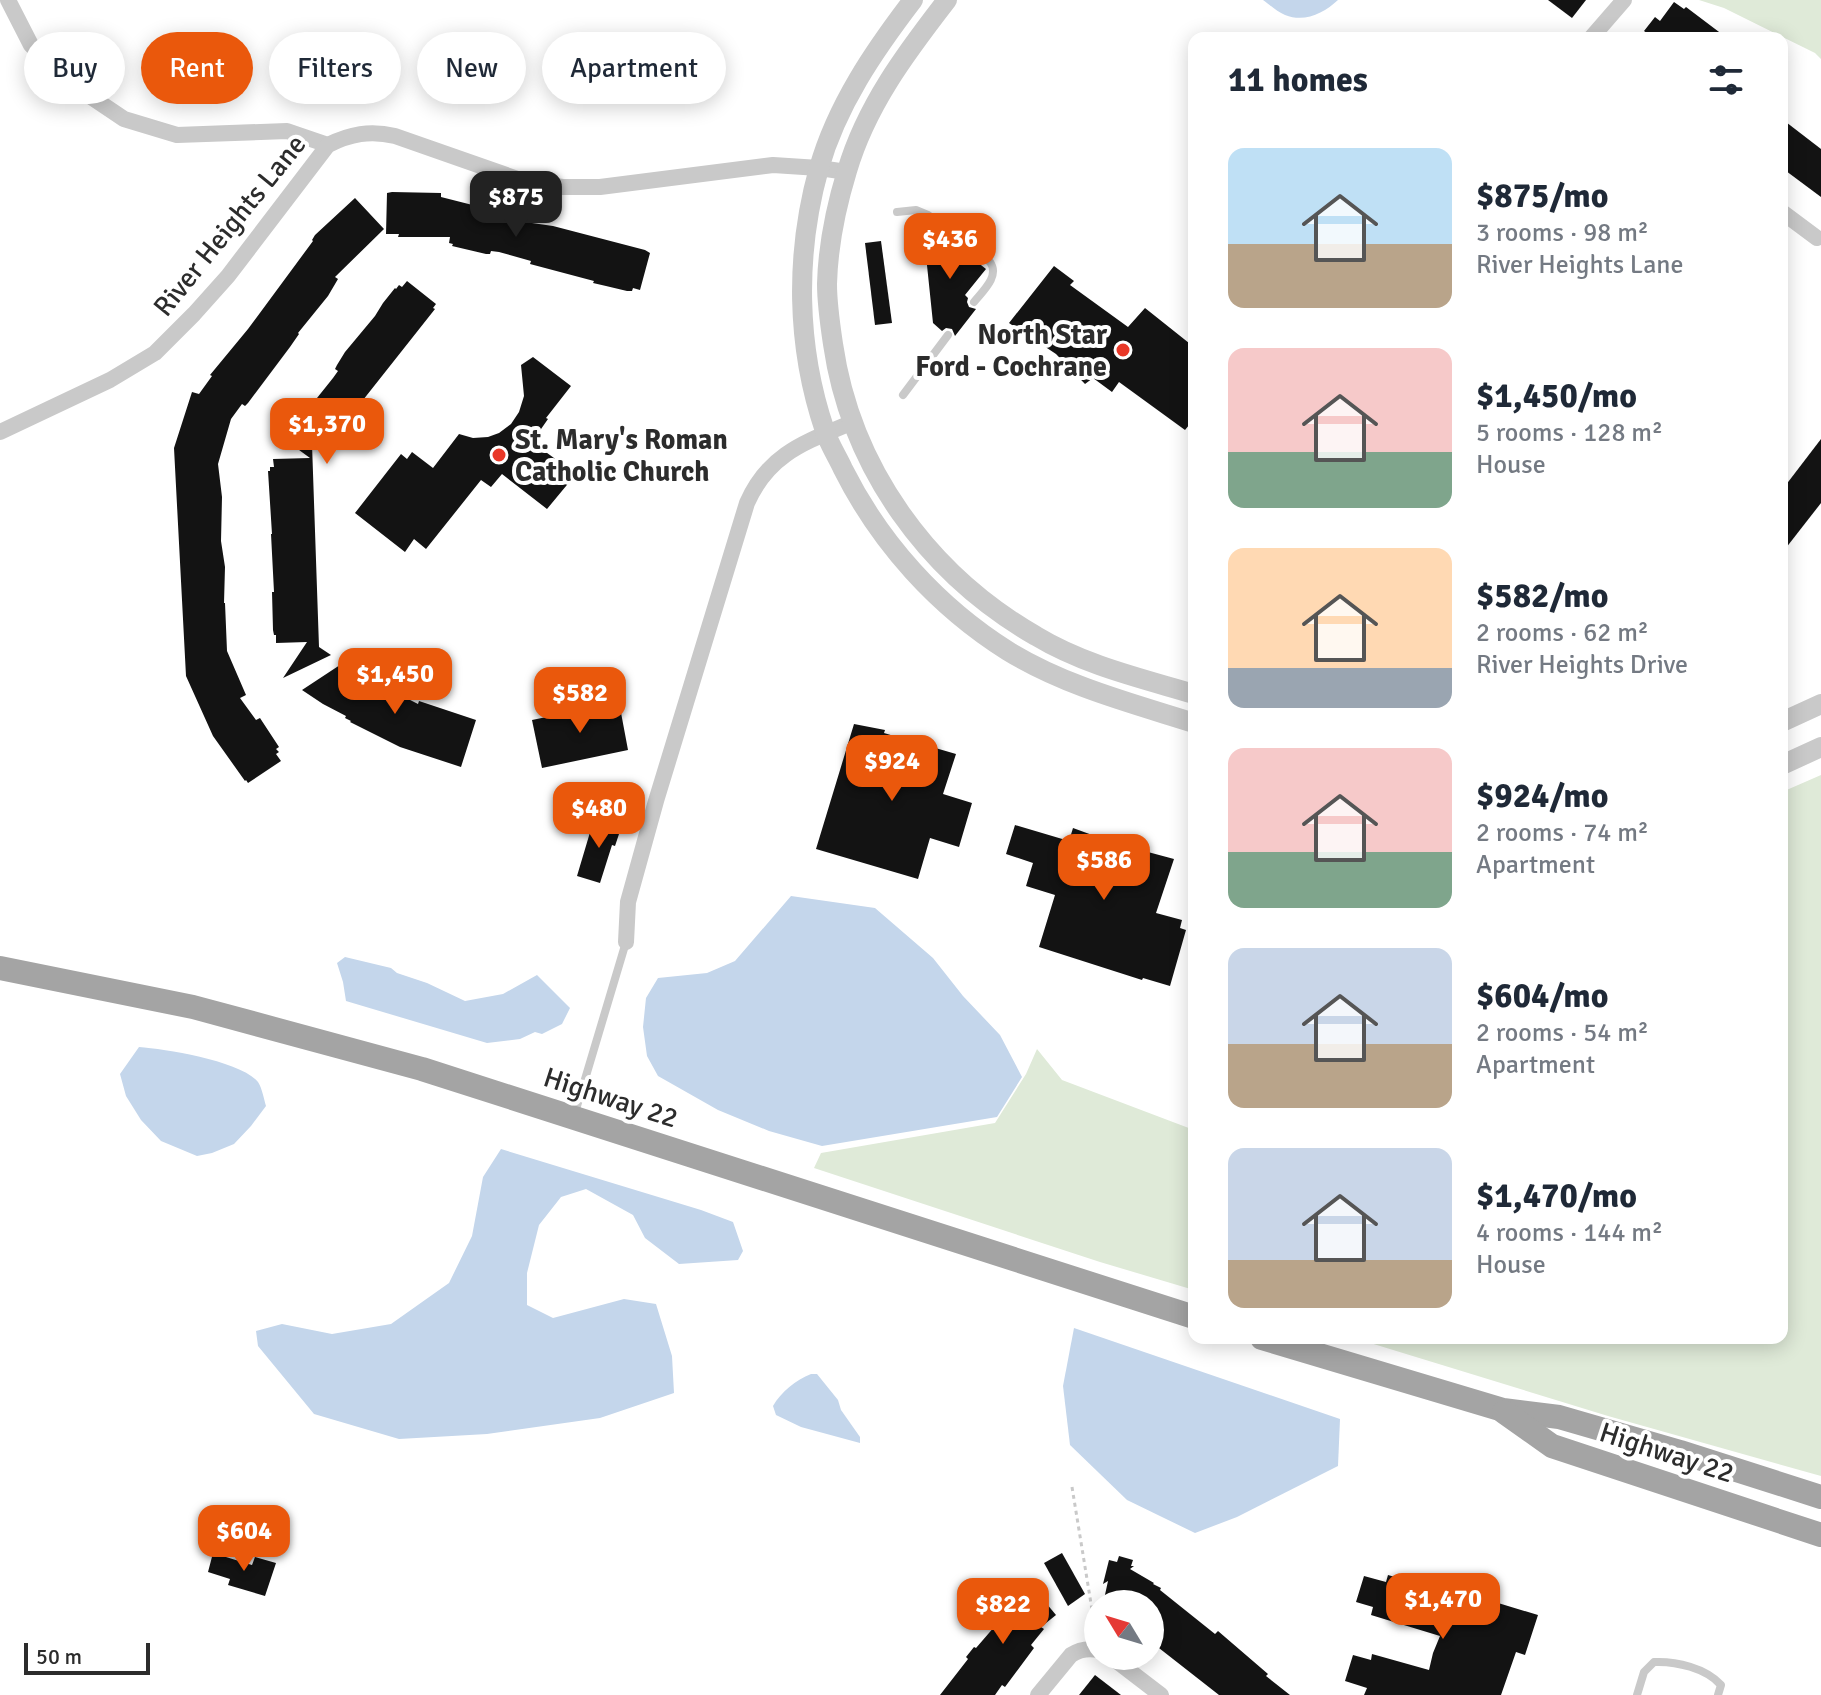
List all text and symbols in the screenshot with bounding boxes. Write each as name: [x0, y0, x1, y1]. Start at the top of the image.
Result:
chip: Buy: [24, 32, 125, 104]
chip: Rent: [141, 32, 253, 104]
chip: Filters: [269, 32, 401, 104]
chip: New: [417, 32, 526, 104]
chip: Apartment: [542, 32, 726, 104]
icon: filters: [1704, 58, 1748, 102]
text: 11 homes: [1228, 59, 1368, 101]
street label: River Heights Lane: [146, 128, 313, 323]
pin: $875: [469, 171, 563, 239]
text: $875/mo: [1476, 175, 1609, 217]
icon: home: [1292, 180, 1388, 276]
text: $875: [488, 181, 544, 213]
pin: $436: [903, 213, 997, 281]
text: 3 rooms · 98 m²: [1476, 217, 1649, 249]
text: $436: [922, 223, 978, 255]
text: River Heights Lane: [1476, 249, 1684, 281]
place label: North Star Ford - Cochrane: [915, 318, 1108, 384]
marker: North Star Ford - Cochrane: [1114, 341, 1132, 359]
text: $1,450/mo: [1476, 375, 1637, 417]
icon: home: [1292, 380, 1388, 476]
pin: $1,370: [262, 398, 392, 466]
text: $1,370: [288, 408, 366, 440]
text: 5 rooms · 128 m²: [1476, 417, 1663, 449]
place label: St. Mary's Roman Catholic Church: [515, 423, 728, 489]
marker: St. Mary's Roman Catholic Church: [490, 446, 508, 464]
text: House: [1476, 449, 1546, 481]
text: $582/mo: [1476, 575, 1609, 617]
icon: home: [1292, 580, 1388, 676]
text: 2 rooms · 62 m²: [1476, 617, 1649, 649]
pin: $1,450: [330, 648, 460, 716]
text: River Heights Drive: [1476, 649, 1688, 681]
text: $1,450: [356, 658, 434, 690]
pin: $582: [533, 667, 627, 735]
text: $582: [552, 677, 608, 709]
pin: $924: [845, 735, 939, 803]
text: $924: [864, 745, 920, 777]
text: $924/mo: [1476, 775, 1609, 817]
icon: home: [1292, 780, 1388, 876]
pin: $480: [552, 782, 646, 850]
text: $480: [571, 792, 627, 824]
text: 2 rooms · 74 m²: [1476, 817, 1649, 849]
pin: $586: [1057, 834, 1151, 902]
text: $586: [1076, 844, 1132, 876]
text: Apartment: [1476, 849, 1595, 881]
text: $604/mo: [1476, 975, 1609, 1017]
icon: home: [1292, 980, 1388, 1076]
text: 2 rooms · 54 m²: [1476, 1017, 1649, 1049]
text: Apartment: [1476, 1049, 1595, 1081]
street label: Highway 22: [539, 1060, 682, 1136]
text: $1,470/mo: [1476, 1175, 1637, 1217]
icon: home: [1292, 1180, 1388, 1276]
text: 4 rooms · 144 m²: [1476, 1217, 1663, 1249]
text: House: [1476, 1249, 1546, 1281]
street label: Highway 22: [1595, 1415, 1738, 1491]
pin: $604: [197, 1505, 291, 1573]
text: $604: [216, 1515, 272, 1547]
pin: $1,470: [1378, 1573, 1508, 1641]
pin: $822: [956, 1578, 1050, 1646]
text: $1,470: [1404, 1583, 1482, 1615]
text: $822: [975, 1588, 1031, 1620]
north arrow: [1084, 1590, 1164, 1670]
map controls: [1084, 1590, 1164, 1670]
scale bar: [24, 1639, 150, 1675]
text: 50 m: [36, 1643, 82, 1670]

